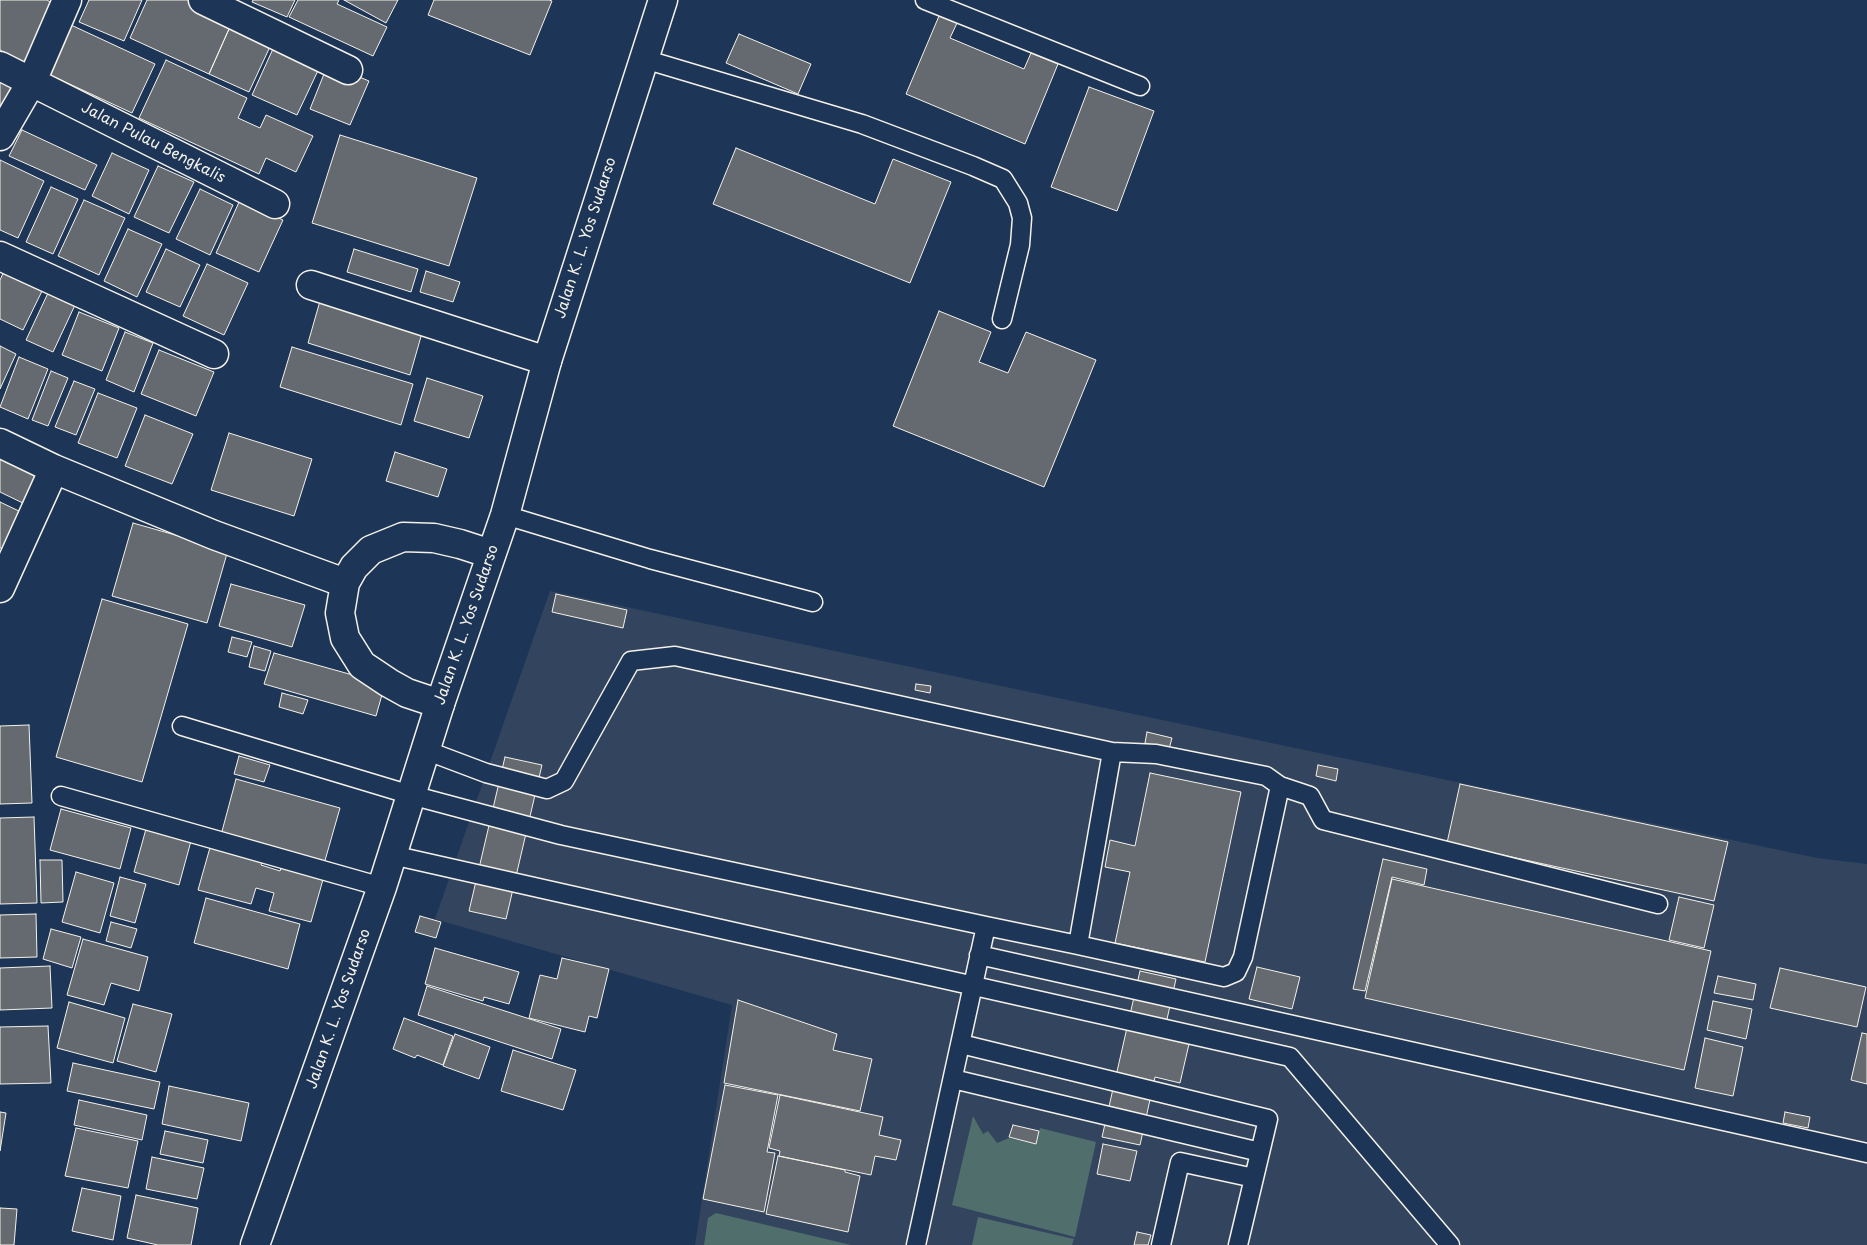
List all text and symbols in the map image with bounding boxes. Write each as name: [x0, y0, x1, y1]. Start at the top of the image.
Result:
street label: Jalan Pulau Bengkalis: [78, 99, 228, 187]
street label: Jalan K. L. Yos Sudarso: [551, 155, 621, 321]
street label: Jalan K. L. Yos Sudarso: [431, 543, 503, 707]
street label: Jalan K. L. Yos Sudarso: [303, 927, 375, 1091]

